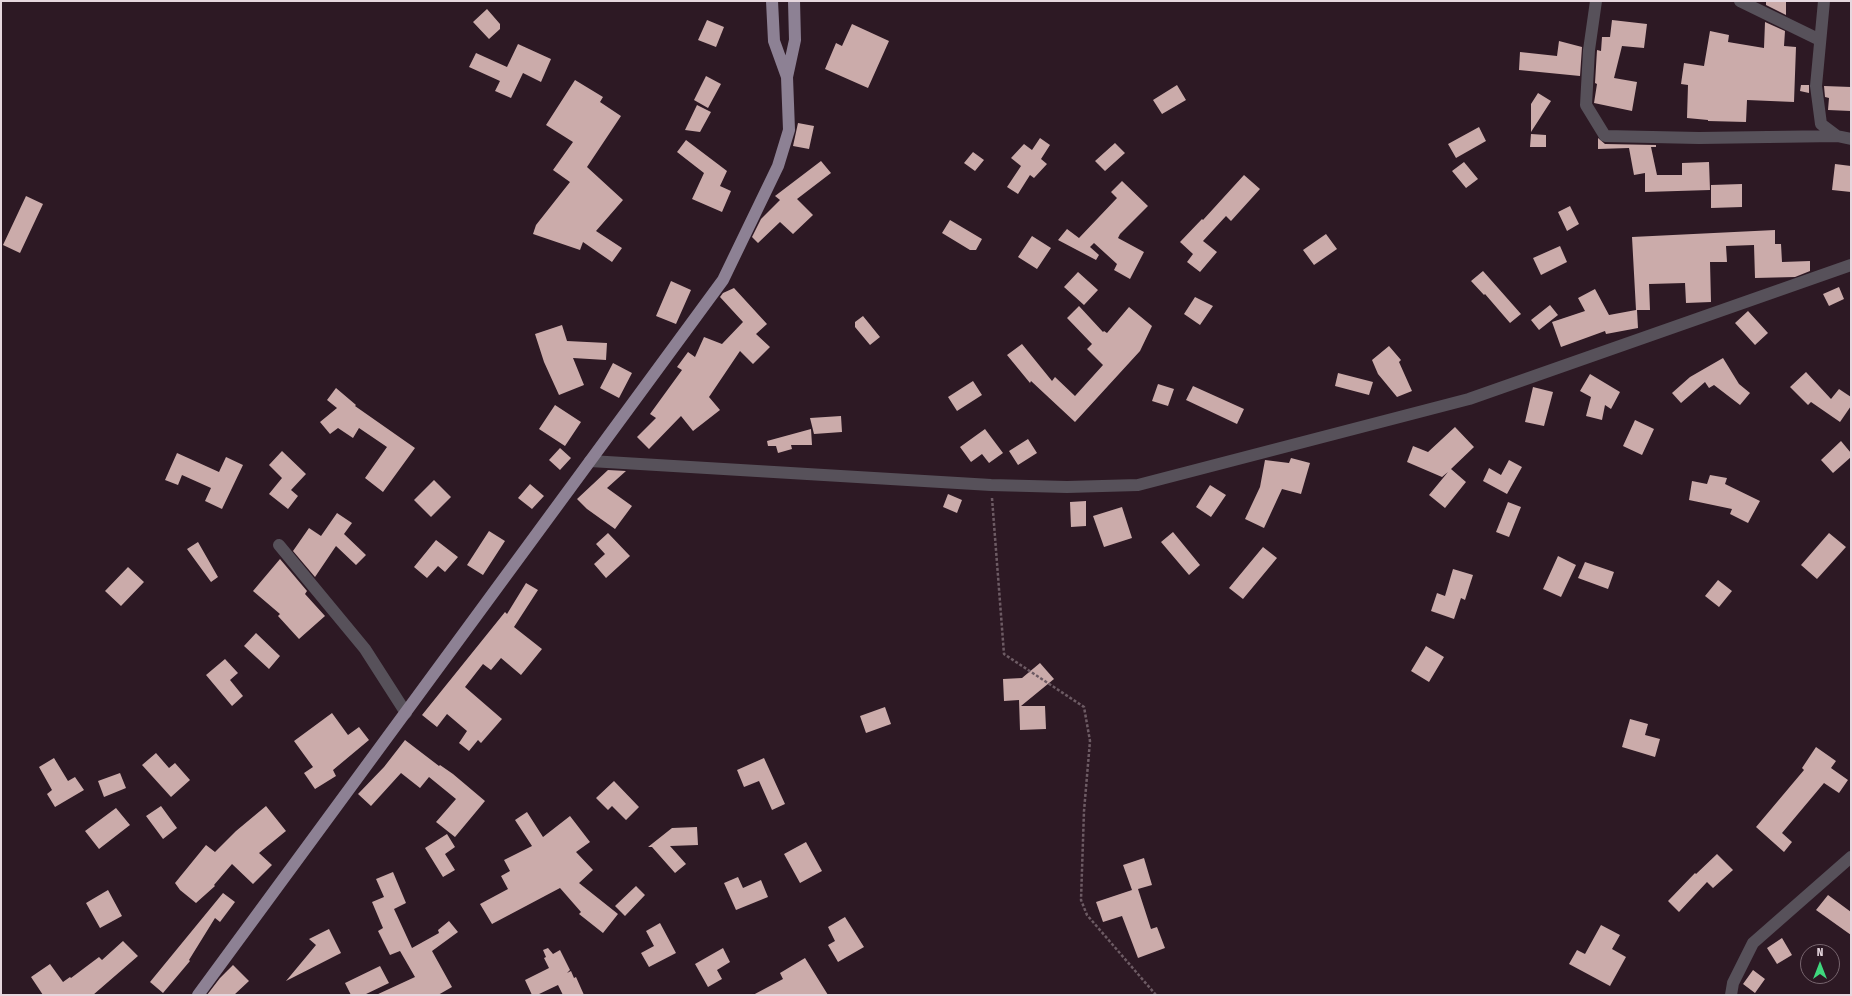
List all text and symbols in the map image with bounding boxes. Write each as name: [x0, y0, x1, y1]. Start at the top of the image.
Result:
north arrow: [1800, 944, 1840, 984]
text: N: [1817, 946, 1823, 959]

